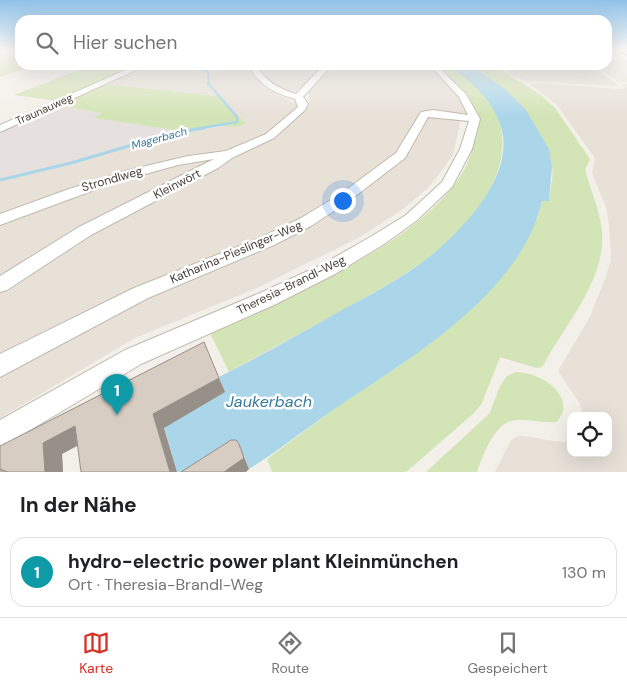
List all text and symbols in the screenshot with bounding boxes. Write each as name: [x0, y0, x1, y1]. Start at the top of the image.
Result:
search box: [15, 15, 612, 70]
icon: search: [33, 29, 61, 57]
text: Hier suchen: [73, 30, 177, 55]
street label: Traunauweg: [13, 90, 75, 128]
water label: Magerbach: [130, 124, 188, 152]
street label: Strondlweg: [80, 163, 145, 195]
street label: Kleinwört: [150, 165, 204, 203]
your location: [330, 188, 356, 214]
street label: Katharina-Pieslinger-Weg: [168, 217, 305, 287]
street label: Theresia-Brandl-Weg: [234, 252, 348, 318]
pin: 1: [101, 374, 133, 415]
water label: Jaukerbach: [226, 391, 312, 412]
map controls: [567, 412, 612, 457]
button: locate: [567, 412, 612, 457]
text: In der Nähe: [20, 491, 137, 519]
text: hydro-electric power plant Kleinmünchen: [68, 549, 459, 574]
text: 1: [34, 562, 40, 583]
text: 130 m: [562, 562, 606, 583]
text: Ort · Theresia-Brandl-Weg: [68, 574, 263, 595]
tab: Karte: [79, 629, 113, 677]
tab: Route: [272, 629, 309, 677]
tab: Gespeichert: [467, 629, 548, 677]

